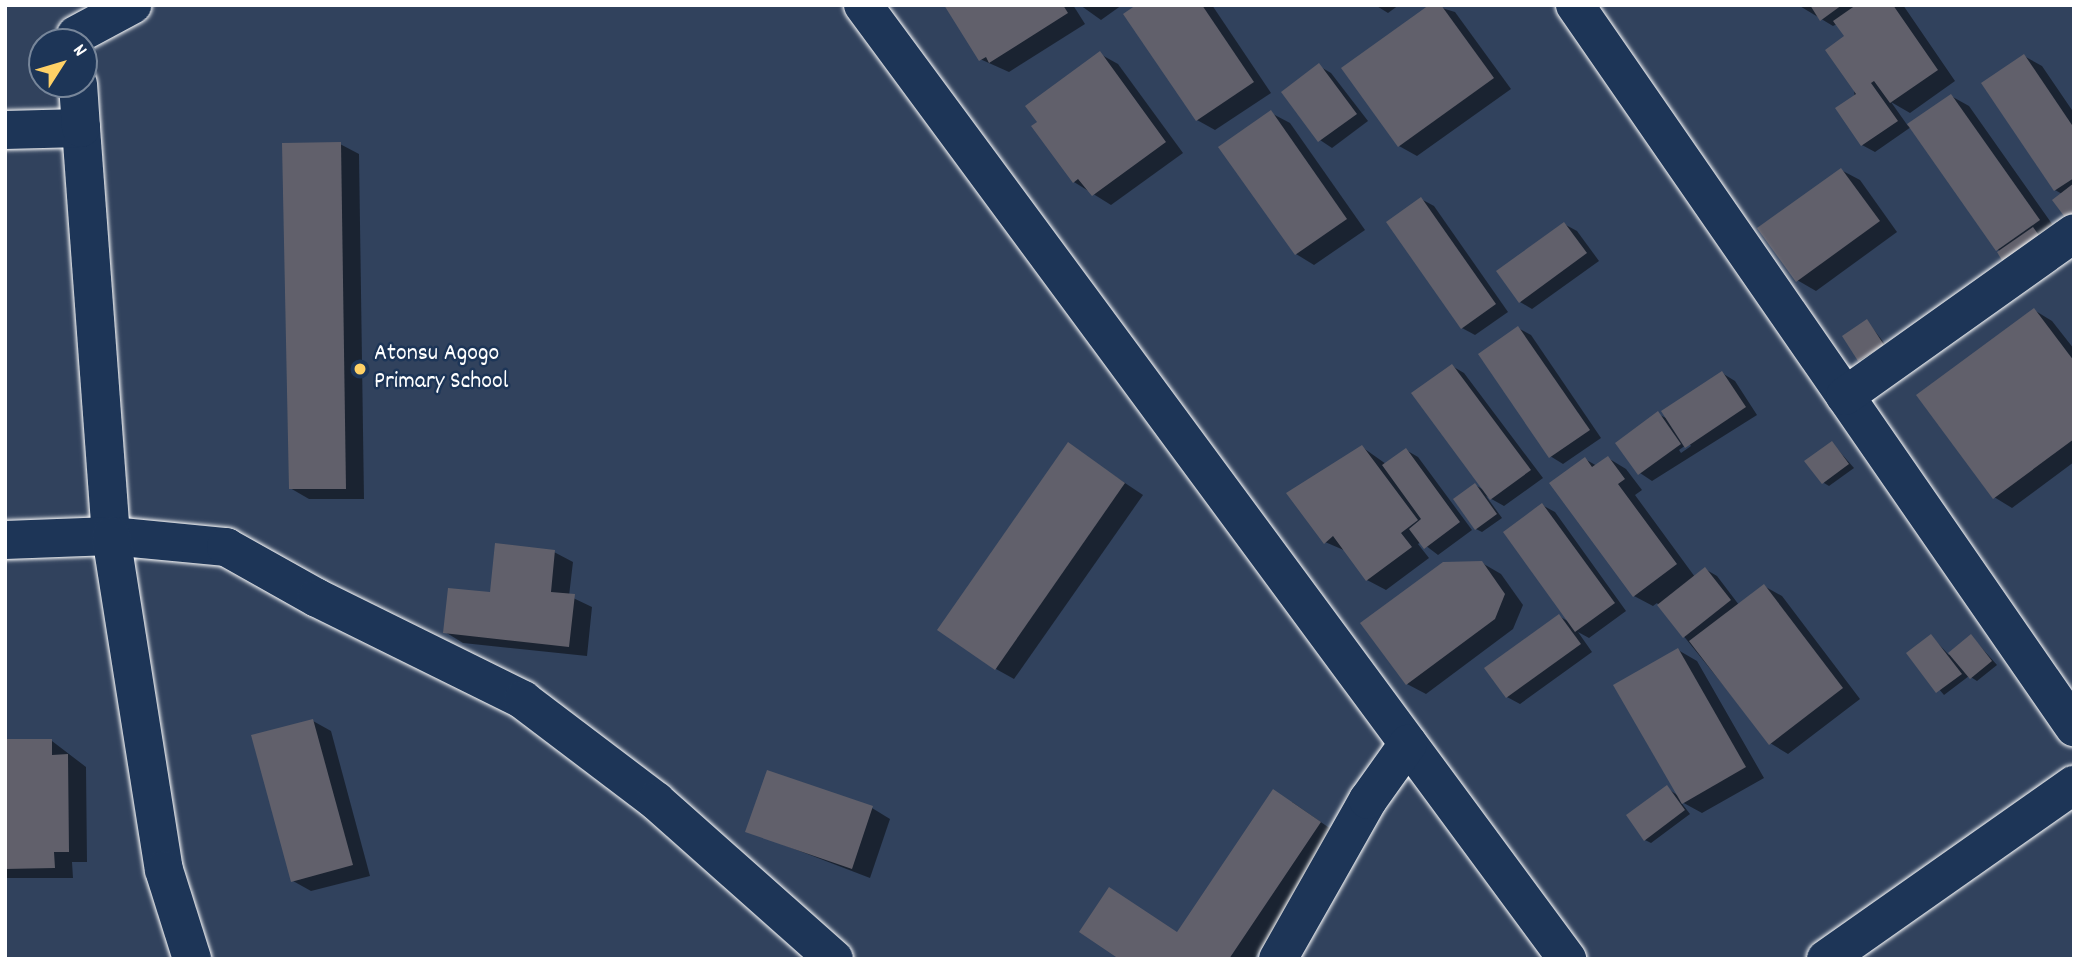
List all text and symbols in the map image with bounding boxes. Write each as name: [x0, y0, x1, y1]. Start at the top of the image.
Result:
north arrow: [28, 28, 98, 98]
text: N: [65, 39, 92, 63]
place label: Atonsu Agogo Primary School: [374, 341, 508, 397]
marker: Atonsu Agogo Primary School: [352, 361, 368, 377]

